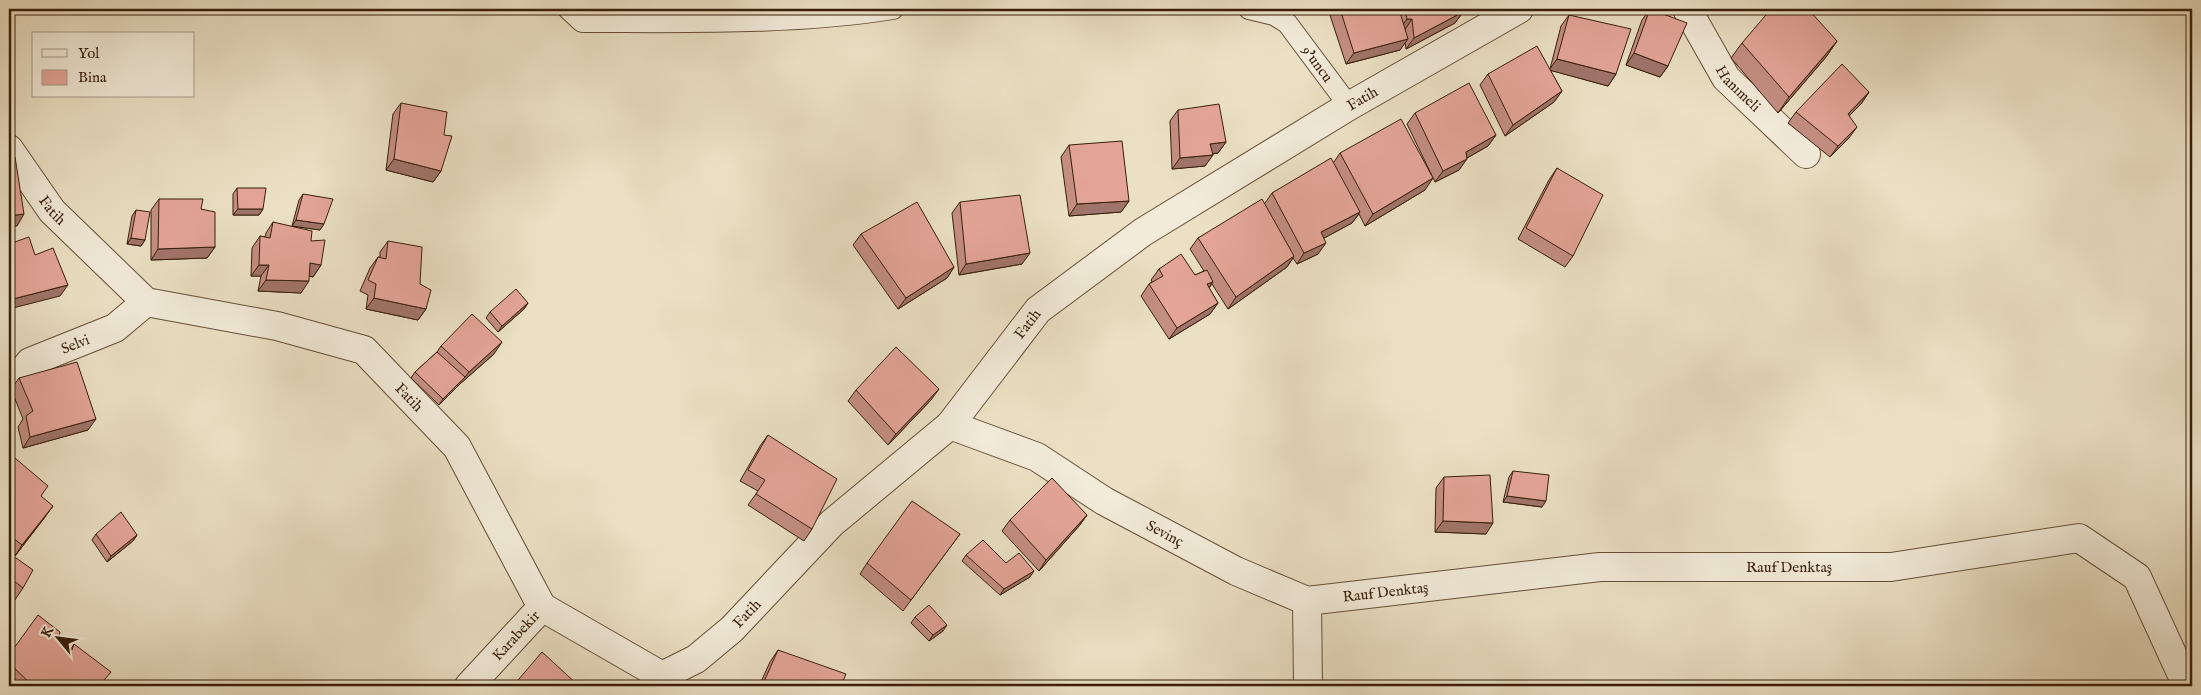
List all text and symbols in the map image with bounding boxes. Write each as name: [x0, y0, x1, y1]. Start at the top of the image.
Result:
legend: [32, 32, 195, 98]
street label: 9'uncu: [1297, 41, 1337, 86]
text: Yol: [78, 44, 100, 63]
street label: Hanımeli: [1711, 62, 1765, 116]
text: Bina: [78, 68, 107, 87]
street label: Fatih: [1343, 82, 1381, 115]
street label: Fatih: [35, 192, 70, 229]
street label: Fatih: [1010, 305, 1045, 343]
street label: Selvi: [58, 330, 92, 358]
street label: Fatih: [391, 379, 427, 416]
street label: Sevinç: [1143, 516, 1187, 551]
street label: Rauf Denktaş: [1746, 558, 1832, 577]
street label: Rauf Denktaş: [1342, 577, 1429, 606]
street label: Fatih: [728, 595, 765, 632]
street label: Karabekir: [488, 606, 544, 664]
north arrow: [32, 612, 82, 662]
text: K: [37, 623, 58, 641]

